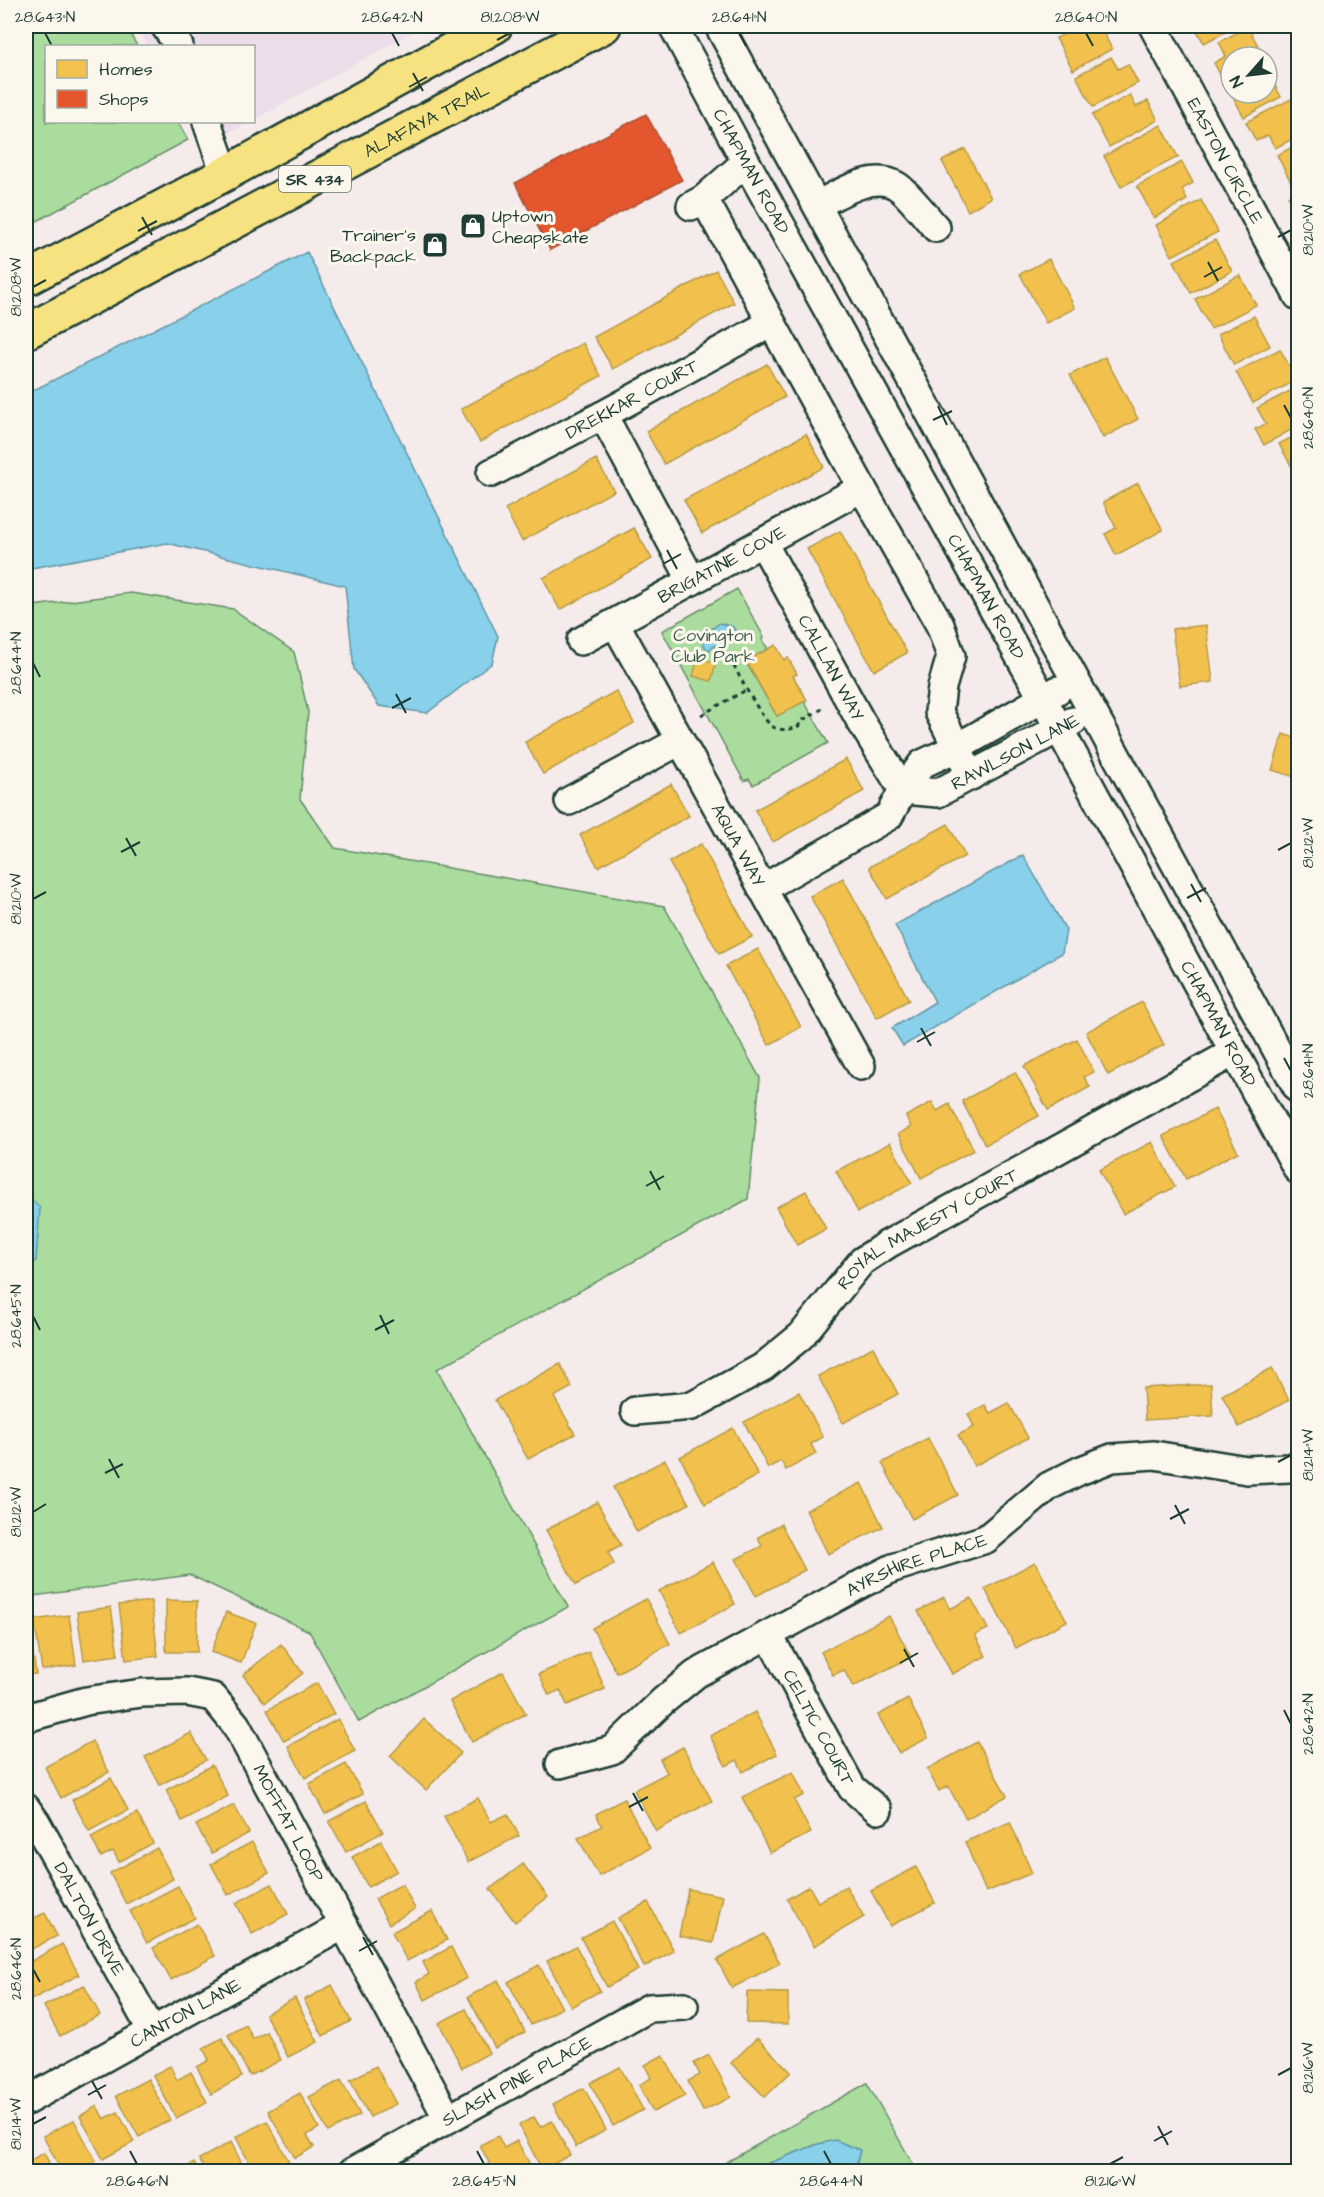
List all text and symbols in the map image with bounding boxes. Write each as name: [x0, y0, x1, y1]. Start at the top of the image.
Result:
text: 28.643°N: [15, 7, 75, 28]
text: 28.642°N: [361, 7, 423, 28]
text: 81.208°W: [481, 7, 539, 28]
text: 28.641°N: [712, 7, 766, 28]
text: 28.640°N: [1055, 7, 1117, 28]
legend: [45, 45, 255, 123]
north arrow: [1219, 45, 1279, 105]
text: Homes: [99, 57, 153, 82]
text: N: [1225, 72, 1249, 91]
street label: ALAFAYA TRAIL: [359, 77, 494, 164]
text: Shops: [99, 87, 149, 112]
street label: EASTON CIRCLE: [1181, 94, 1269, 229]
street label: CHAPMAN ROAD: [707, 104, 796, 239]
road number: SR 434: [279, 166, 351, 192]
place label: Uptown Cheapskate: [492, 204, 589, 250]
text: 81.210°W: [1298, 204, 1319, 256]
shop icon: Uptown Cheapskate: [458, 211, 488, 241]
place label: Trainer's Backpack: [330, 223, 416, 269]
shop icon: Trainer's Backpack: [420, 230, 450, 260]
text: 81.208°W: [6, 258, 27, 316]
street label: DREKKAR COURT: [561, 353, 703, 445]
text: 28.640°N: [1298, 387, 1319, 449]
street label: BRIGATINE COVE: [653, 520, 791, 610]
street label: CHAPMAN ROAD: [941, 530, 1031, 664]
street label: CALLAN WAY: [792, 610, 870, 726]
park label: Covington Club Park: [671, 623, 755, 669]
text: 28.644°N: [6, 632, 27, 694]
street label: RAWLSON LANE: [947, 708, 1084, 797]
street label: AQUA WAY: [705, 799, 771, 892]
text: 81.212°W: [1298, 818, 1319, 868]
text: 81.210°W: [6, 873, 27, 925]
street label: CHAPMAN ROAD: [1174, 956, 1263, 1091]
text: 28.641°N: [1298, 1044, 1319, 1098]
street label: ROYAL MAJESTY COURT: [832, 1162, 1023, 1295]
text: 28.645°N: [6, 1284, 27, 1348]
text: 81.214°W: [1298, 1429, 1319, 1481]
text: 81.212°W: [6, 1487, 27, 1537]
street label: AYRSHIRE PLACE: [842, 1527, 990, 1603]
street label: CELTIC COURT: [777, 1665, 861, 1791]
text: 28.642°N: [1298, 1693, 1319, 1755]
street label: MOFFAT LOOP: [247, 1760, 330, 1887]
street label: DALTON DRIVE: [48, 1858, 131, 1981]
text: 28.646°N: [6, 1938, 27, 2000]
street label: CANTON LANE: [125, 1972, 246, 2054]
street label: SLASH PINE PLACE: [437, 2030, 597, 2133]
text: 81.216°W: [1298, 2042, 1319, 2094]
text: 81.214°W: [6, 2098, 27, 2150]
text: 28.646°N: [106, 2171, 168, 2192]
text: 28.645°N: [452, 2171, 516, 2192]
text: 28.644°N: [800, 2171, 862, 2192]
text: 81.216°W: [1084, 2171, 1136, 2192]

